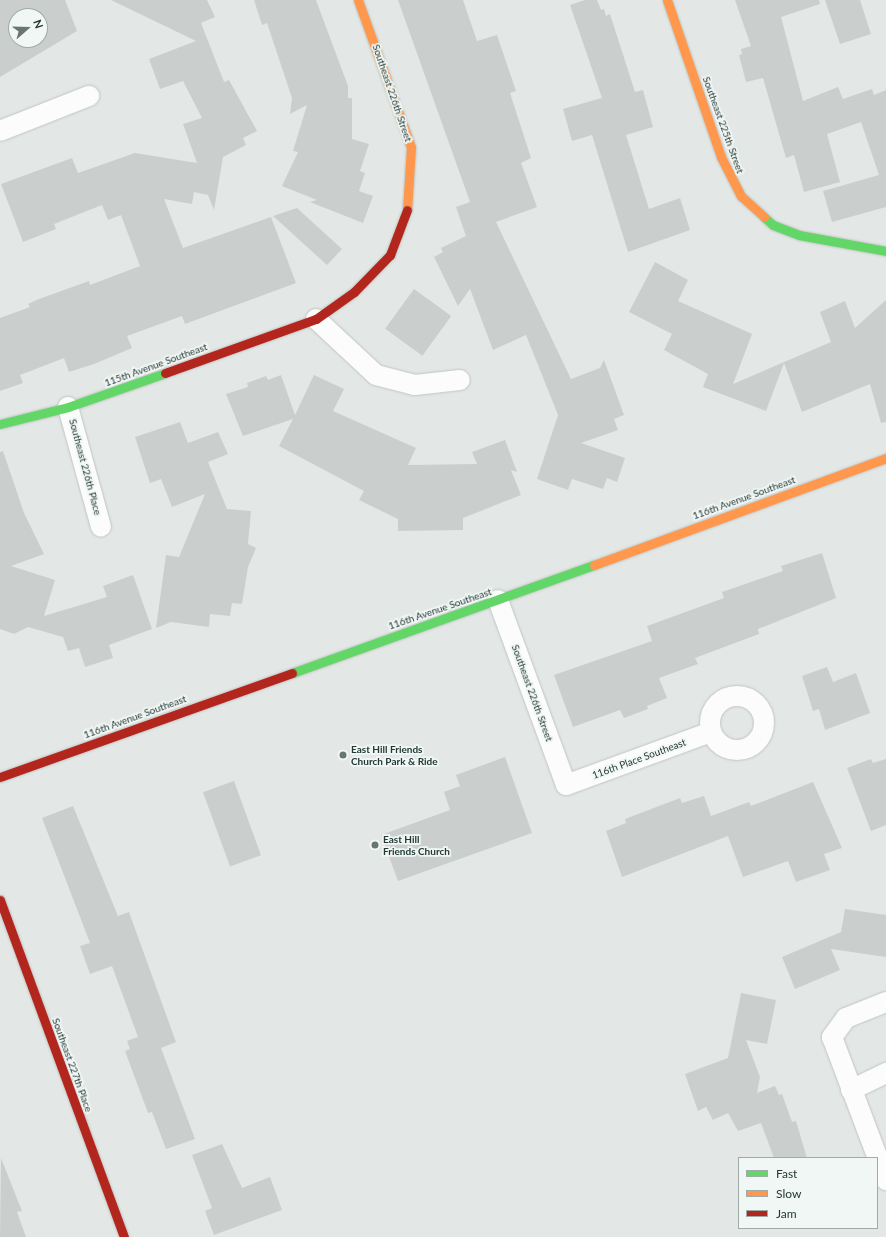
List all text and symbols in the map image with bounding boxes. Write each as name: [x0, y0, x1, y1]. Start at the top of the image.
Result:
north arrow: [8, 8, 48, 48]
text: N: [31, 18, 46, 30]
street label: Southeast 226th Street: [370, 43, 414, 143]
street label: Southeast 225th Street: [700, 75, 746, 175]
street label: 115th Avenue Southeast: [103, 341, 209, 389]
street label: Southeast 226th Place: [66, 418, 104, 516]
street label: 116th Avenue Southeast: [691, 474, 797, 522]
street label: 116th Avenue Southeast: [387, 586, 493, 632]
street label: Southeast 226th Street: [509, 643, 555, 743]
street label: 116th Avenue Southeast: [82, 693, 188, 741]
street label: 116th Place Southeast: [590, 736, 688, 782]
place label: East Hill Friends Church Park & Ride: [351, 743, 438, 766]
marker: East Hill Friends Church Park & Ride: [338, 750, 348, 760]
place label: East Hill Friends Church: [383, 833, 450, 856]
marker: East Hill Friends Church: [370, 840, 380, 850]
street label: Southeast 227th Place: [49, 1016, 95, 1114]
legend: [738, 1157, 878, 1229]
text: Fast: [776, 1166, 797, 1181]
text: Slow: [776, 1186, 801, 1201]
text: Jam: [776, 1206, 797, 1221]

